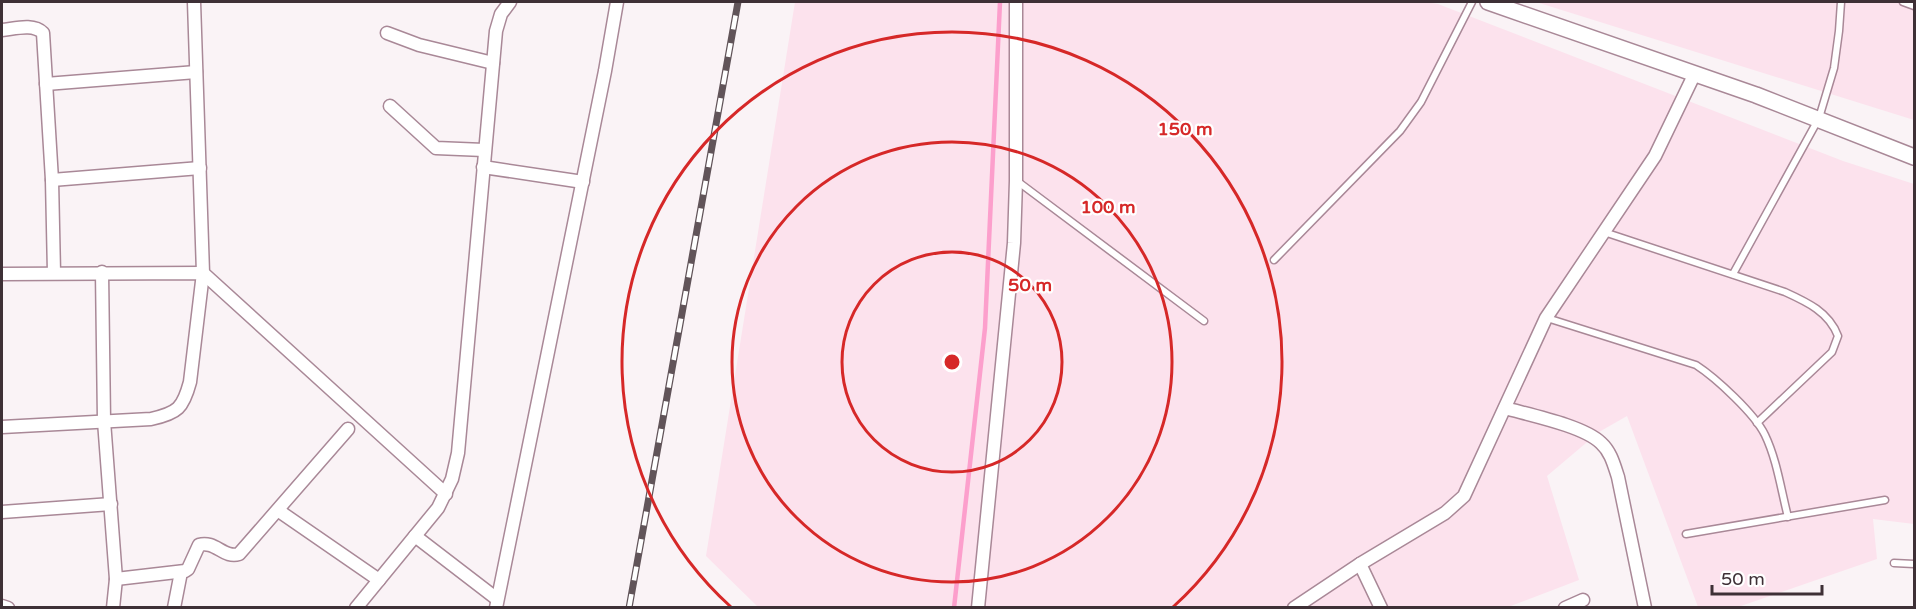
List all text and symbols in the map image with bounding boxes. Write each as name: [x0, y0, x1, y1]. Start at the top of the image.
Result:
text: 150 m: [1157, 118, 1213, 140]
text: 100 m: [1080, 196, 1136, 218]
text: 50 m: [1008, 274, 1052, 296]
centre of rings: [942, 352, 962, 372]
scale bar: [1712, 558, 1822, 596]
text: 50 m: [1721, 568, 1765, 590]

